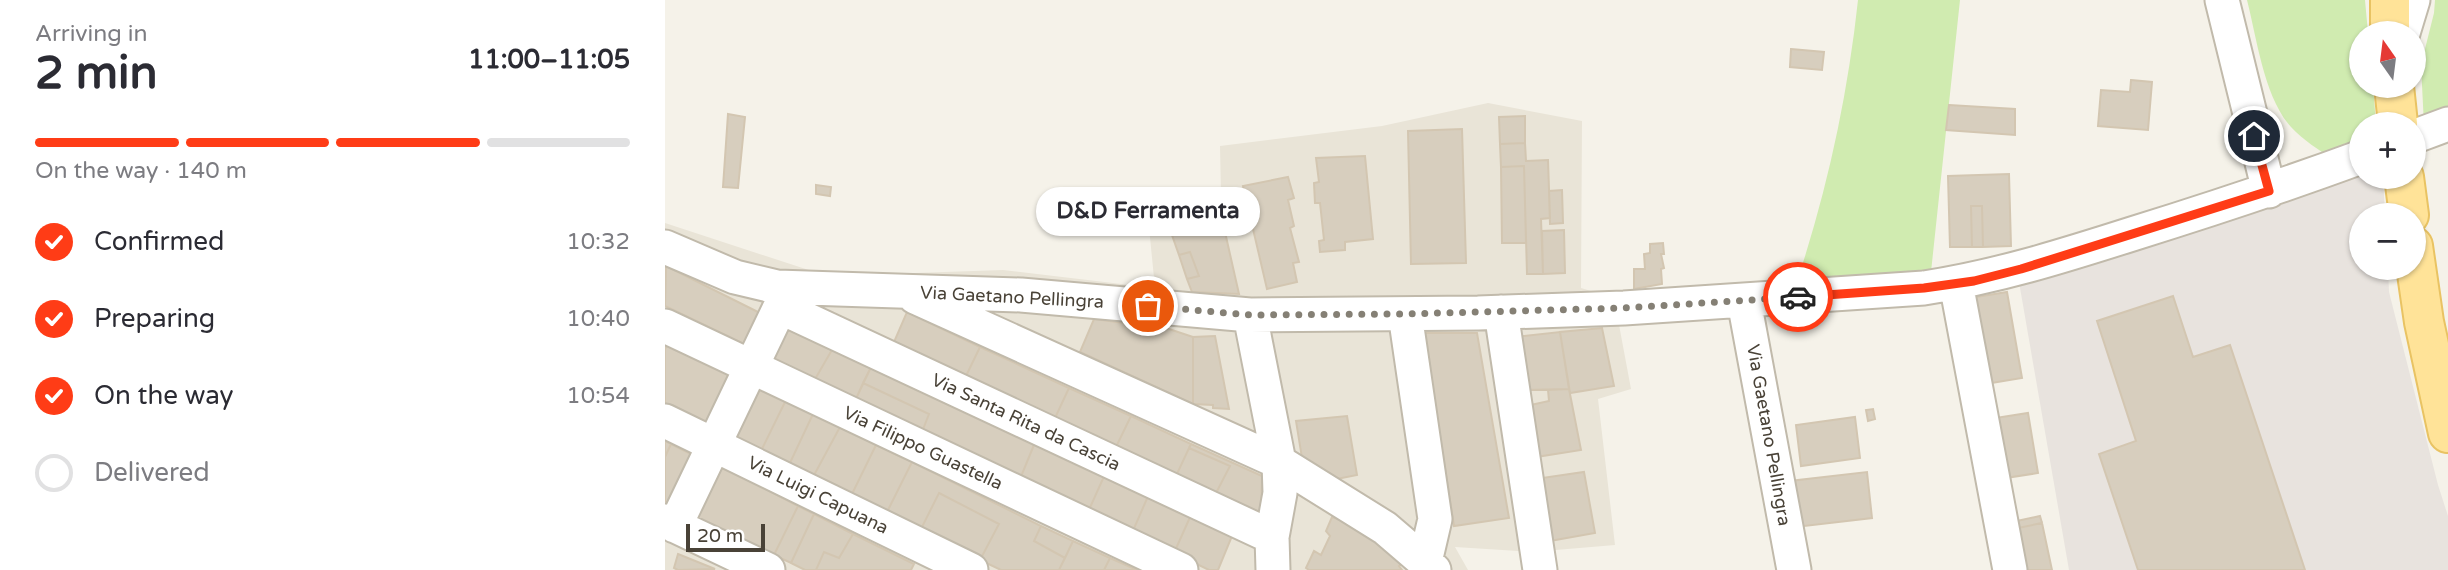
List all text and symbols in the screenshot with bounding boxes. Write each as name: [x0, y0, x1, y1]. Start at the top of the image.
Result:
text: Arriving in: [35, 20, 148, 48]
north arrow: [2349, 21, 2425, 98]
map controls: [2349, 21, 2426, 280]
text: 11:00–11:05: [468, 44, 630, 75]
text: 2 min: [35, 46, 158, 101]
pin: [2224, 106, 2284, 166]
button: +: [2349, 112, 2426, 189]
icon: home: [2235, 117, 2273, 155]
text: On the way · 140 m: [35, 157, 247, 185]
callout: D&D Ferramenta: [1036, 187, 1260, 236]
text: D&D Ferramenta: [1056, 197, 1240, 225]
button: −: [2349, 203, 2426, 280]
icon: check: [35, 223, 73, 261]
text: Confirmed: [94, 226, 224, 257]
text: 10:32: [566, 228, 630, 256]
courier: [1763, 262, 1833, 332]
pin: [1118, 276, 1178, 336]
icon: car: [1779, 278, 1817, 316]
street label: Via Gaetano Pellingra: [920, 281, 1104, 313]
icon: bag: [1129, 287, 1167, 325]
icon: check: [35, 300, 73, 338]
text: Preparing: [94, 303, 215, 334]
text: 10:40: [566, 305, 630, 333]
street label: Via Gaetano Pellingra: [1742, 343, 1796, 527]
street label: Via Santa Rita da Cascia: [928, 369, 1124, 475]
icon: check: [35, 377, 73, 415]
text: On the way: [94, 380, 234, 411]
text: 10:54: [566, 382, 630, 410]
street label: Via Filippo Guastella: [840, 401, 1006, 495]
street label: Via Luigi Capuana: [744, 451, 892, 539]
text: Delivered: [94, 457, 210, 488]
scale bar: [686, 521, 765, 553]
text: 20 m: [697, 525, 743, 547]

